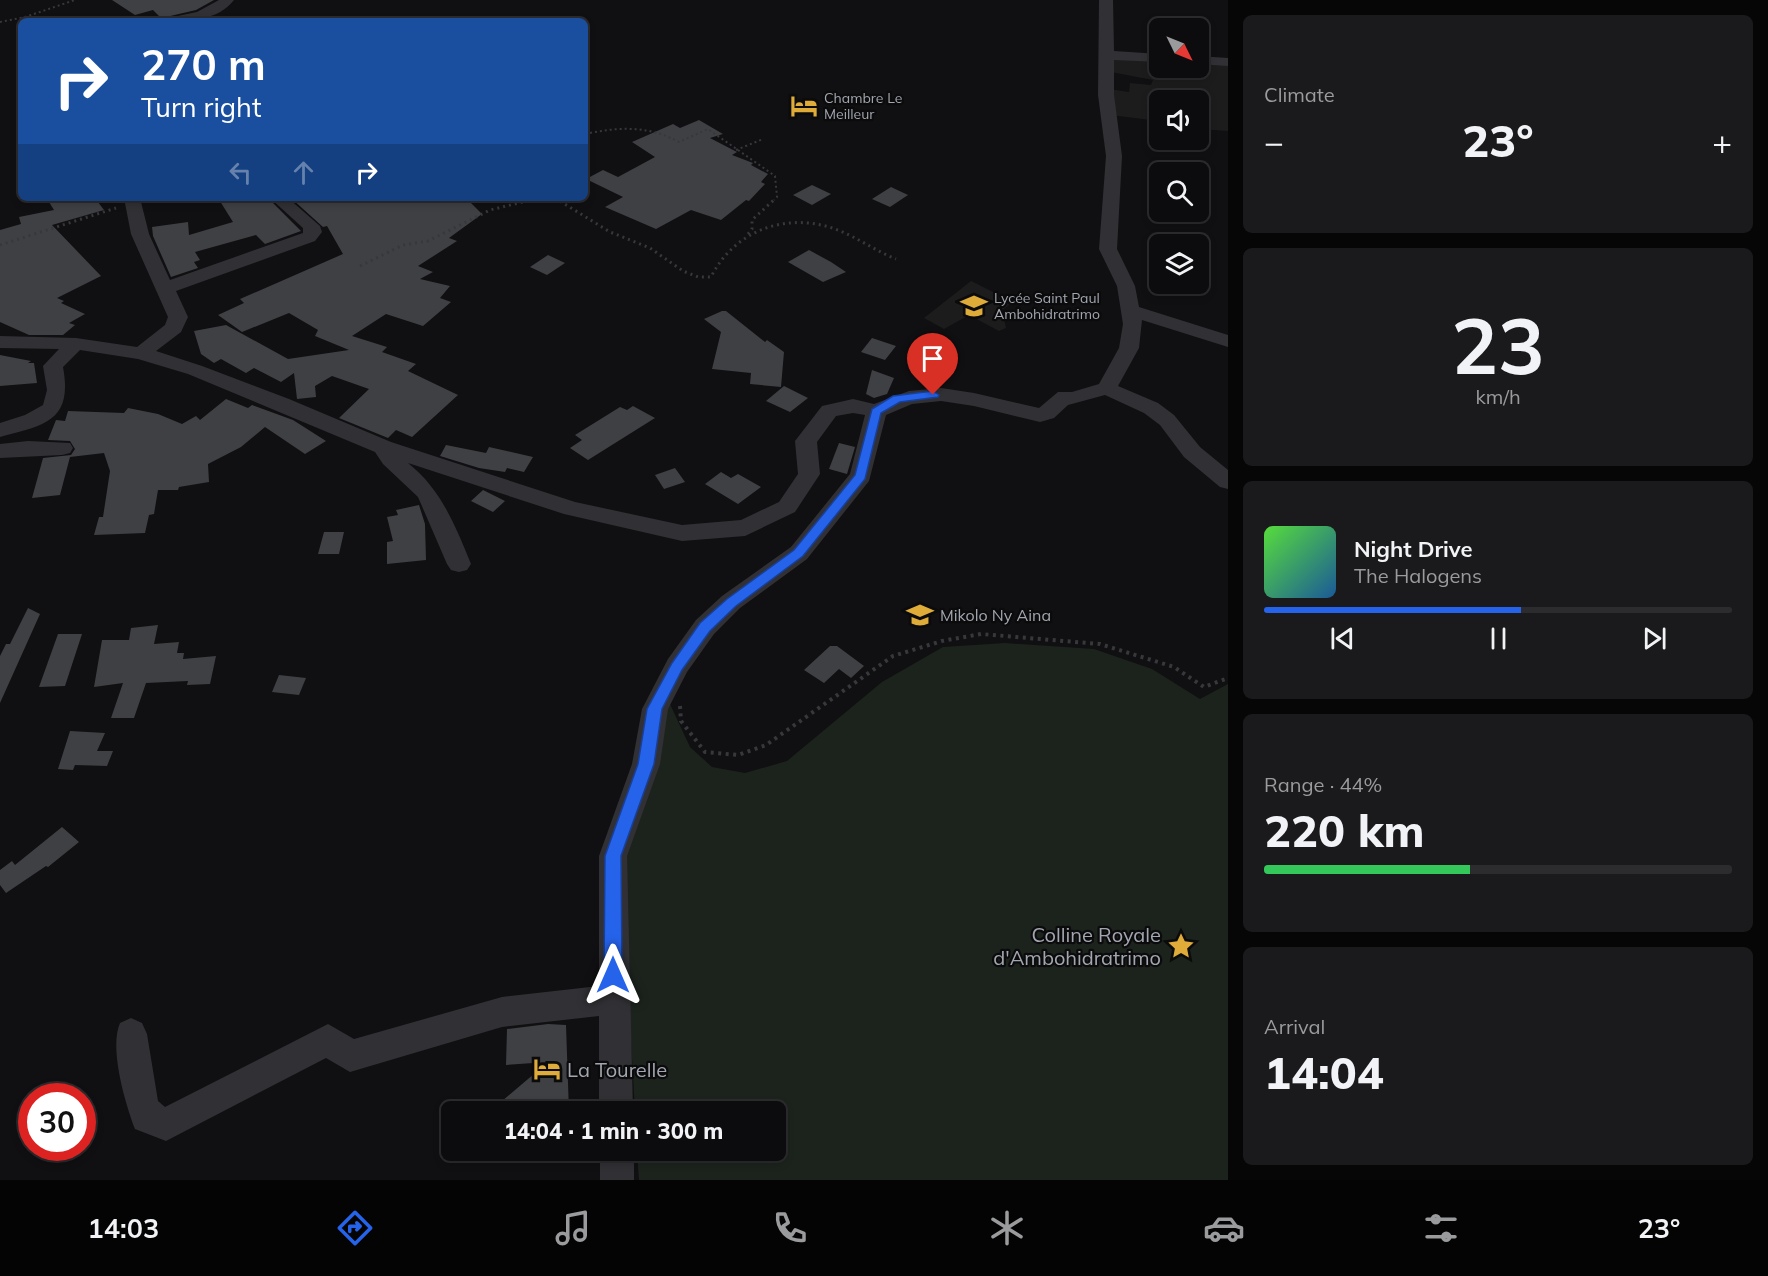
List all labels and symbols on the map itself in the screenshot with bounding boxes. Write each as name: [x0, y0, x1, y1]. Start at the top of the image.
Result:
north arrow: [1149, 18, 1209, 78]
place label: Chambre Le Meilleur: [824, 89, 902, 123]
hotel icon: Chambre Le Meilleur: [789, 91, 819, 121]
place label: Lycée Saint Paul Ambohidratrimo: [994, 289, 1100, 323]
school or university icon: Lycée Saint Paul Ambohidratrimo: [959, 291, 989, 321]
pin: [907, 333, 958, 395]
school or university icon: Mikolo Ny Aina: [905, 600, 935, 630]
place label: Mikolo Ny Aina: [940, 605, 1051, 625]
place label: Colline Royale d'Ambohidratrimo: [993, 922, 1161, 970]
place icon: Colline Royale d'Ambohidratrimo: [1166, 931, 1196, 961]
position arrow: [581, 943, 645, 1007]
hotel icon: La Tourelle: [532, 1054, 562, 1084]
place label: La Tourelle: [567, 1057, 667, 1082]
speed limit sign: 30: [18, 1083, 96, 1161]

